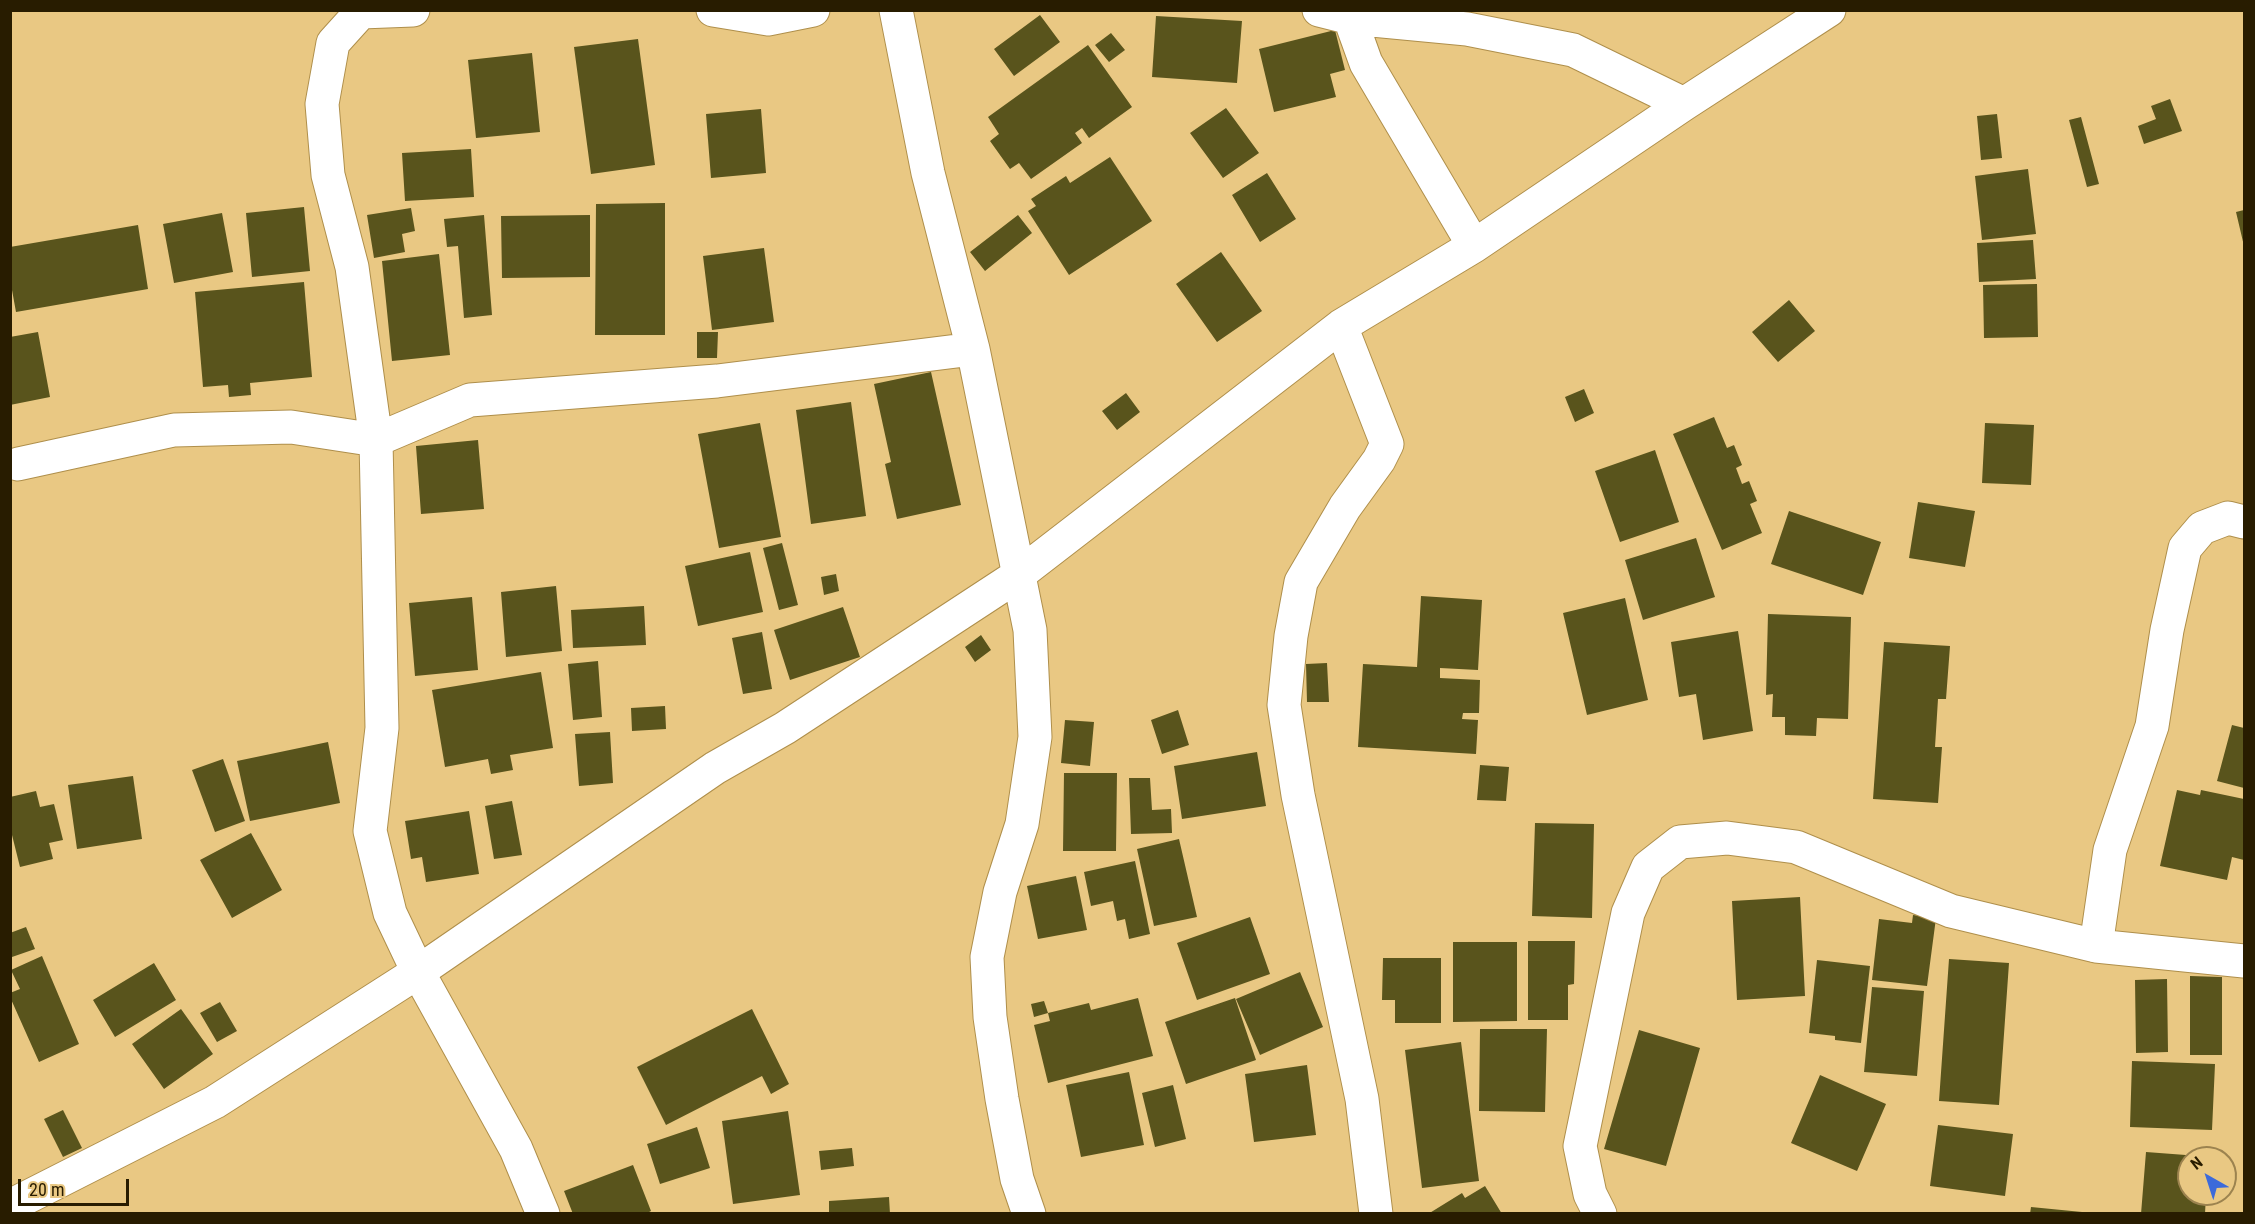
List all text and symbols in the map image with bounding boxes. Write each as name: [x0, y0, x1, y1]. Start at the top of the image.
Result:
north arrow: [2177, 1146, 2237, 1206]
text: N: [2187, 1153, 2206, 1174]
scale bar: [21, 1167, 132, 1205]
text: 20 m: [29, 1179, 64, 1200]

